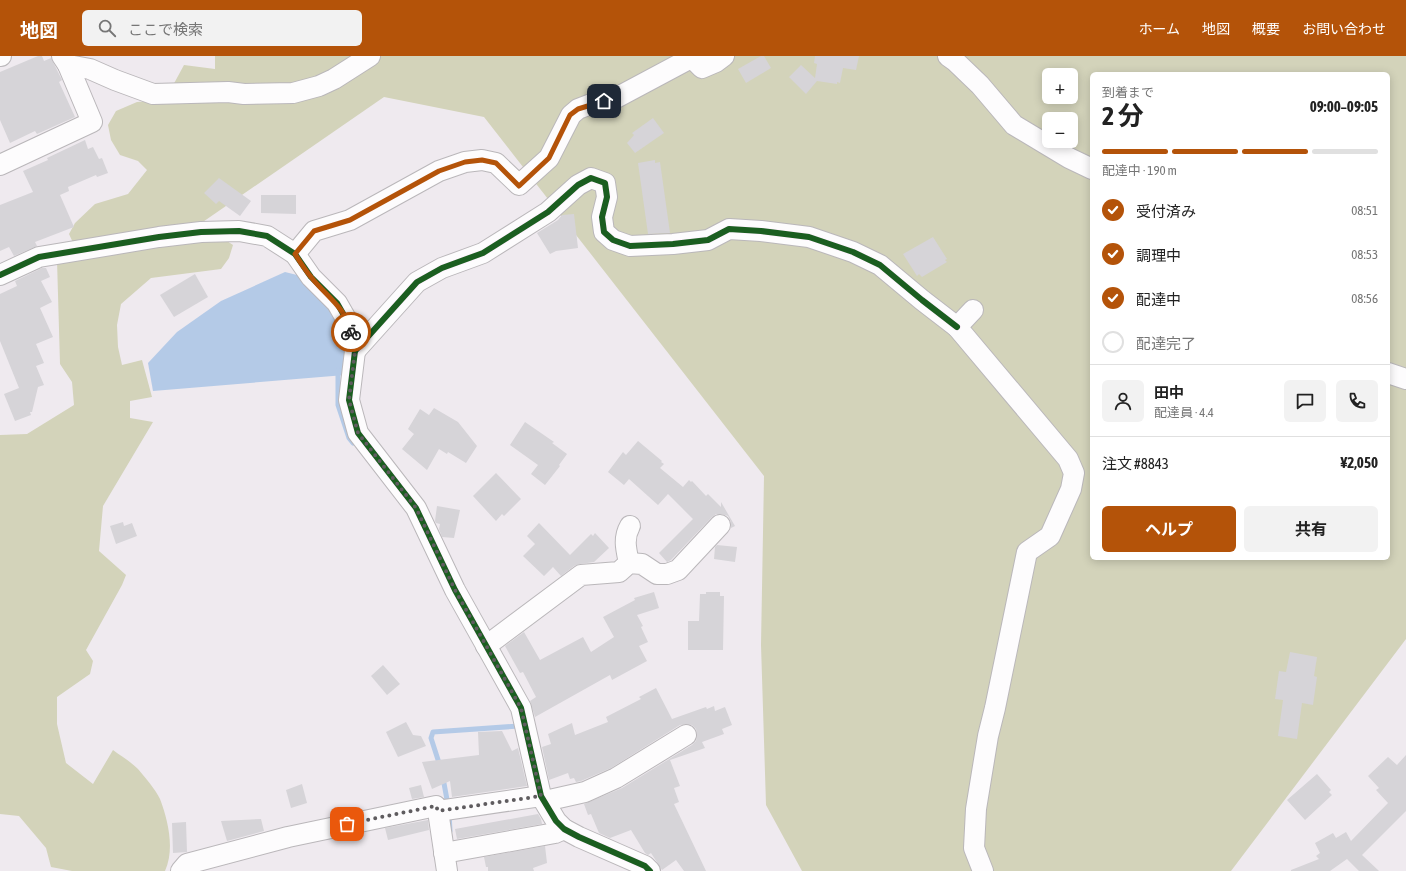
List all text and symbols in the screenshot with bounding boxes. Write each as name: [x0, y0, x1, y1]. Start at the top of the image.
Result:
search box: [82, 10, 362, 46]
icon: search: [96, 17, 118, 39]
text: 地図: [20, 19, 58, 41]
text: ここで検索: [128, 21, 203, 38]
text: ホーム: [1138, 21, 1180, 37]
text: 地図: [1202, 21, 1230, 37]
text: 概要: [1252, 21, 1280, 37]
text: お問い合わせ: [1302, 21, 1386, 37]
map controls: [1042, 68, 1078, 148]
button: +: [1042, 68, 1078, 104]
pin: [587, 84, 621, 118]
text: 到着まで: [1102, 85, 1154, 100]
icon: home: [593, 90, 615, 112]
text: 09:00–09:05: [1310, 98, 1378, 115]
text: 2 分: [1102, 101, 1144, 131]
button: −: [1042, 112, 1078, 148]
text: 配達中 · 190 m: [1102, 163, 1177, 178]
icon: check: [1102, 199, 1124, 221]
text: 受付済み: [1136, 203, 1196, 220]
text: 08:51: [1351, 203, 1378, 218]
icon: check: [1102, 243, 1124, 265]
text: 調理中: [1136, 247, 1181, 264]
text: 08:53: [1351, 247, 1378, 262]
icon: check: [1102, 287, 1124, 309]
text: 配達中: [1136, 291, 1181, 308]
text: 08:56: [1351, 291, 1378, 306]
courier: [331, 312, 371, 352]
icon: bike: [340, 321, 362, 343]
text: 配達完了: [1136, 335, 1196, 352]
button: person: [1102, 380, 1144, 422]
button: chat: [1284, 380, 1326, 422]
button: phone: [1336, 380, 1378, 422]
text: 田中: [1154, 384, 1184, 401]
text: 配達員 · 4.4: [1154, 405, 1214, 420]
text: ¥2,050: [1340, 454, 1378, 471]
text: 注文 #8843: [1102, 455, 1169, 472]
button: ヘルプ: [1102, 506, 1236, 552]
button: 共有: [1244, 506, 1378, 552]
pin: [330, 807, 364, 841]
icon: bag: [336, 813, 358, 835]

